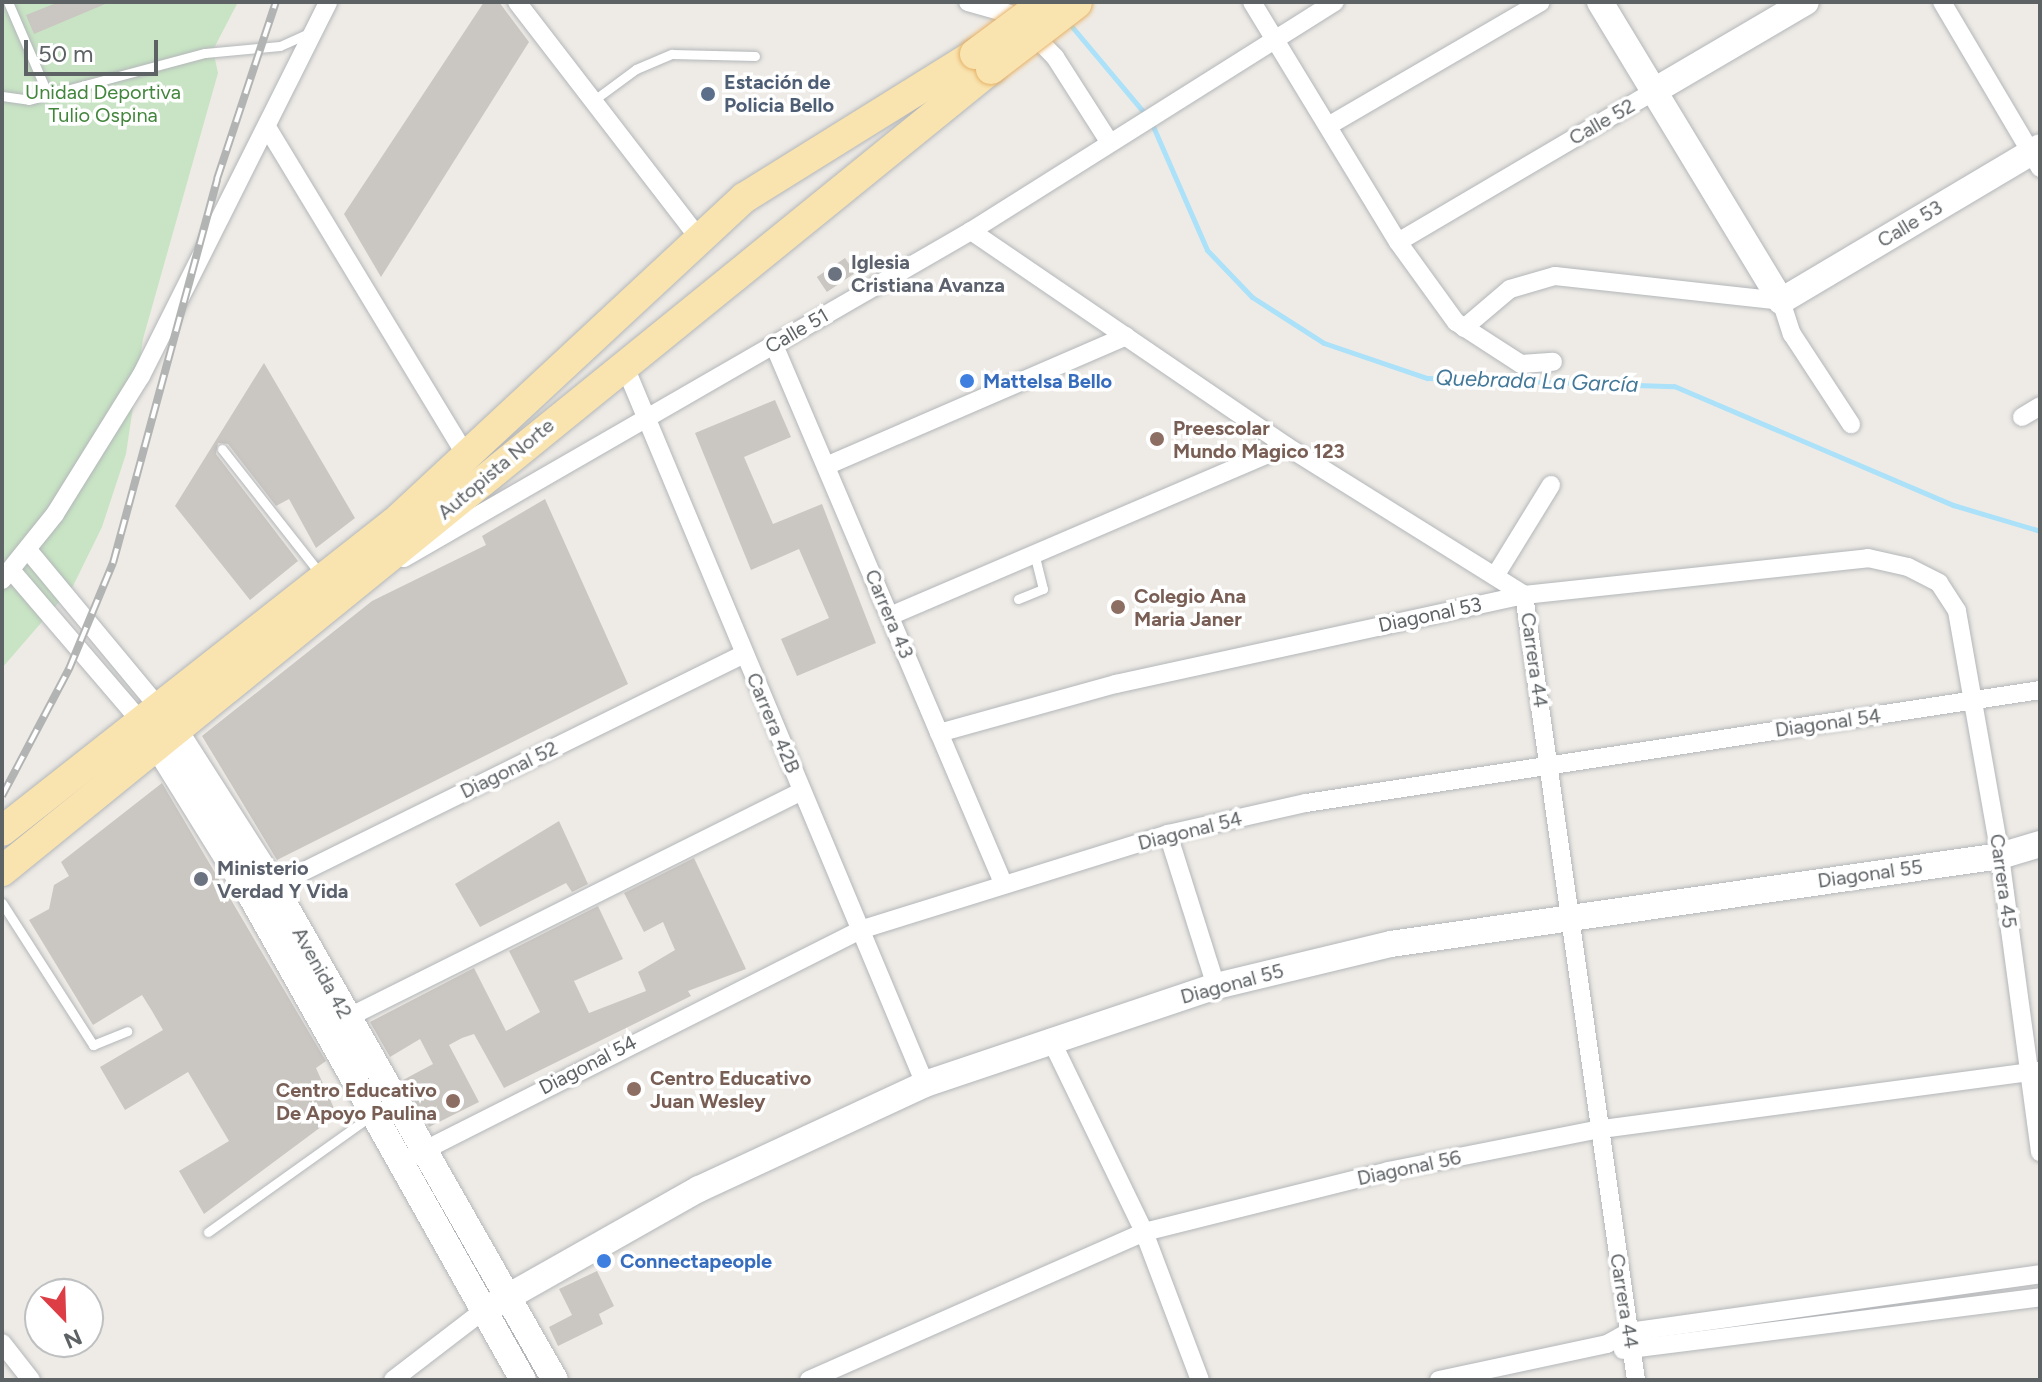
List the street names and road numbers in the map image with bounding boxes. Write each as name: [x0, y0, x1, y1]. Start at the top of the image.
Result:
street label: Calle 52: [1565, 94, 1639, 150]
street label: Calle 53: [1873, 195, 1947, 253]
street label: Calle 51: [761, 303, 833, 359]
street label: Autopista Norte: [433, 413, 559, 525]
street label: Carrera 43: [860, 566, 918, 662]
street label: Diagonal 53: [1376, 592, 1484, 638]
street label: Carrera 44: [1515, 611, 1553, 709]
street label: Carrera 42B: [741, 669, 805, 777]
street label: Diagonal 54: [1774, 704, 1882, 742]
street label: Diagonal 52: [456, 736, 562, 804]
street label: Diagonal 54: [1135, 806, 1245, 856]
street label: Carrera 45: [1985, 832, 2021, 930]
street label: Diagonal 55: [1816, 855, 1924, 893]
street label: Avenida 42: [287, 923, 357, 1023]
street label: Diagonal 55: [1178, 959, 1286, 1009]
street label: Diagonal 54: [535, 1030, 641, 1100]
street label: Diagonal 56: [1355, 1145, 1463, 1191]
street label: Carrera 44: [1605, 1252, 1643, 1350]

